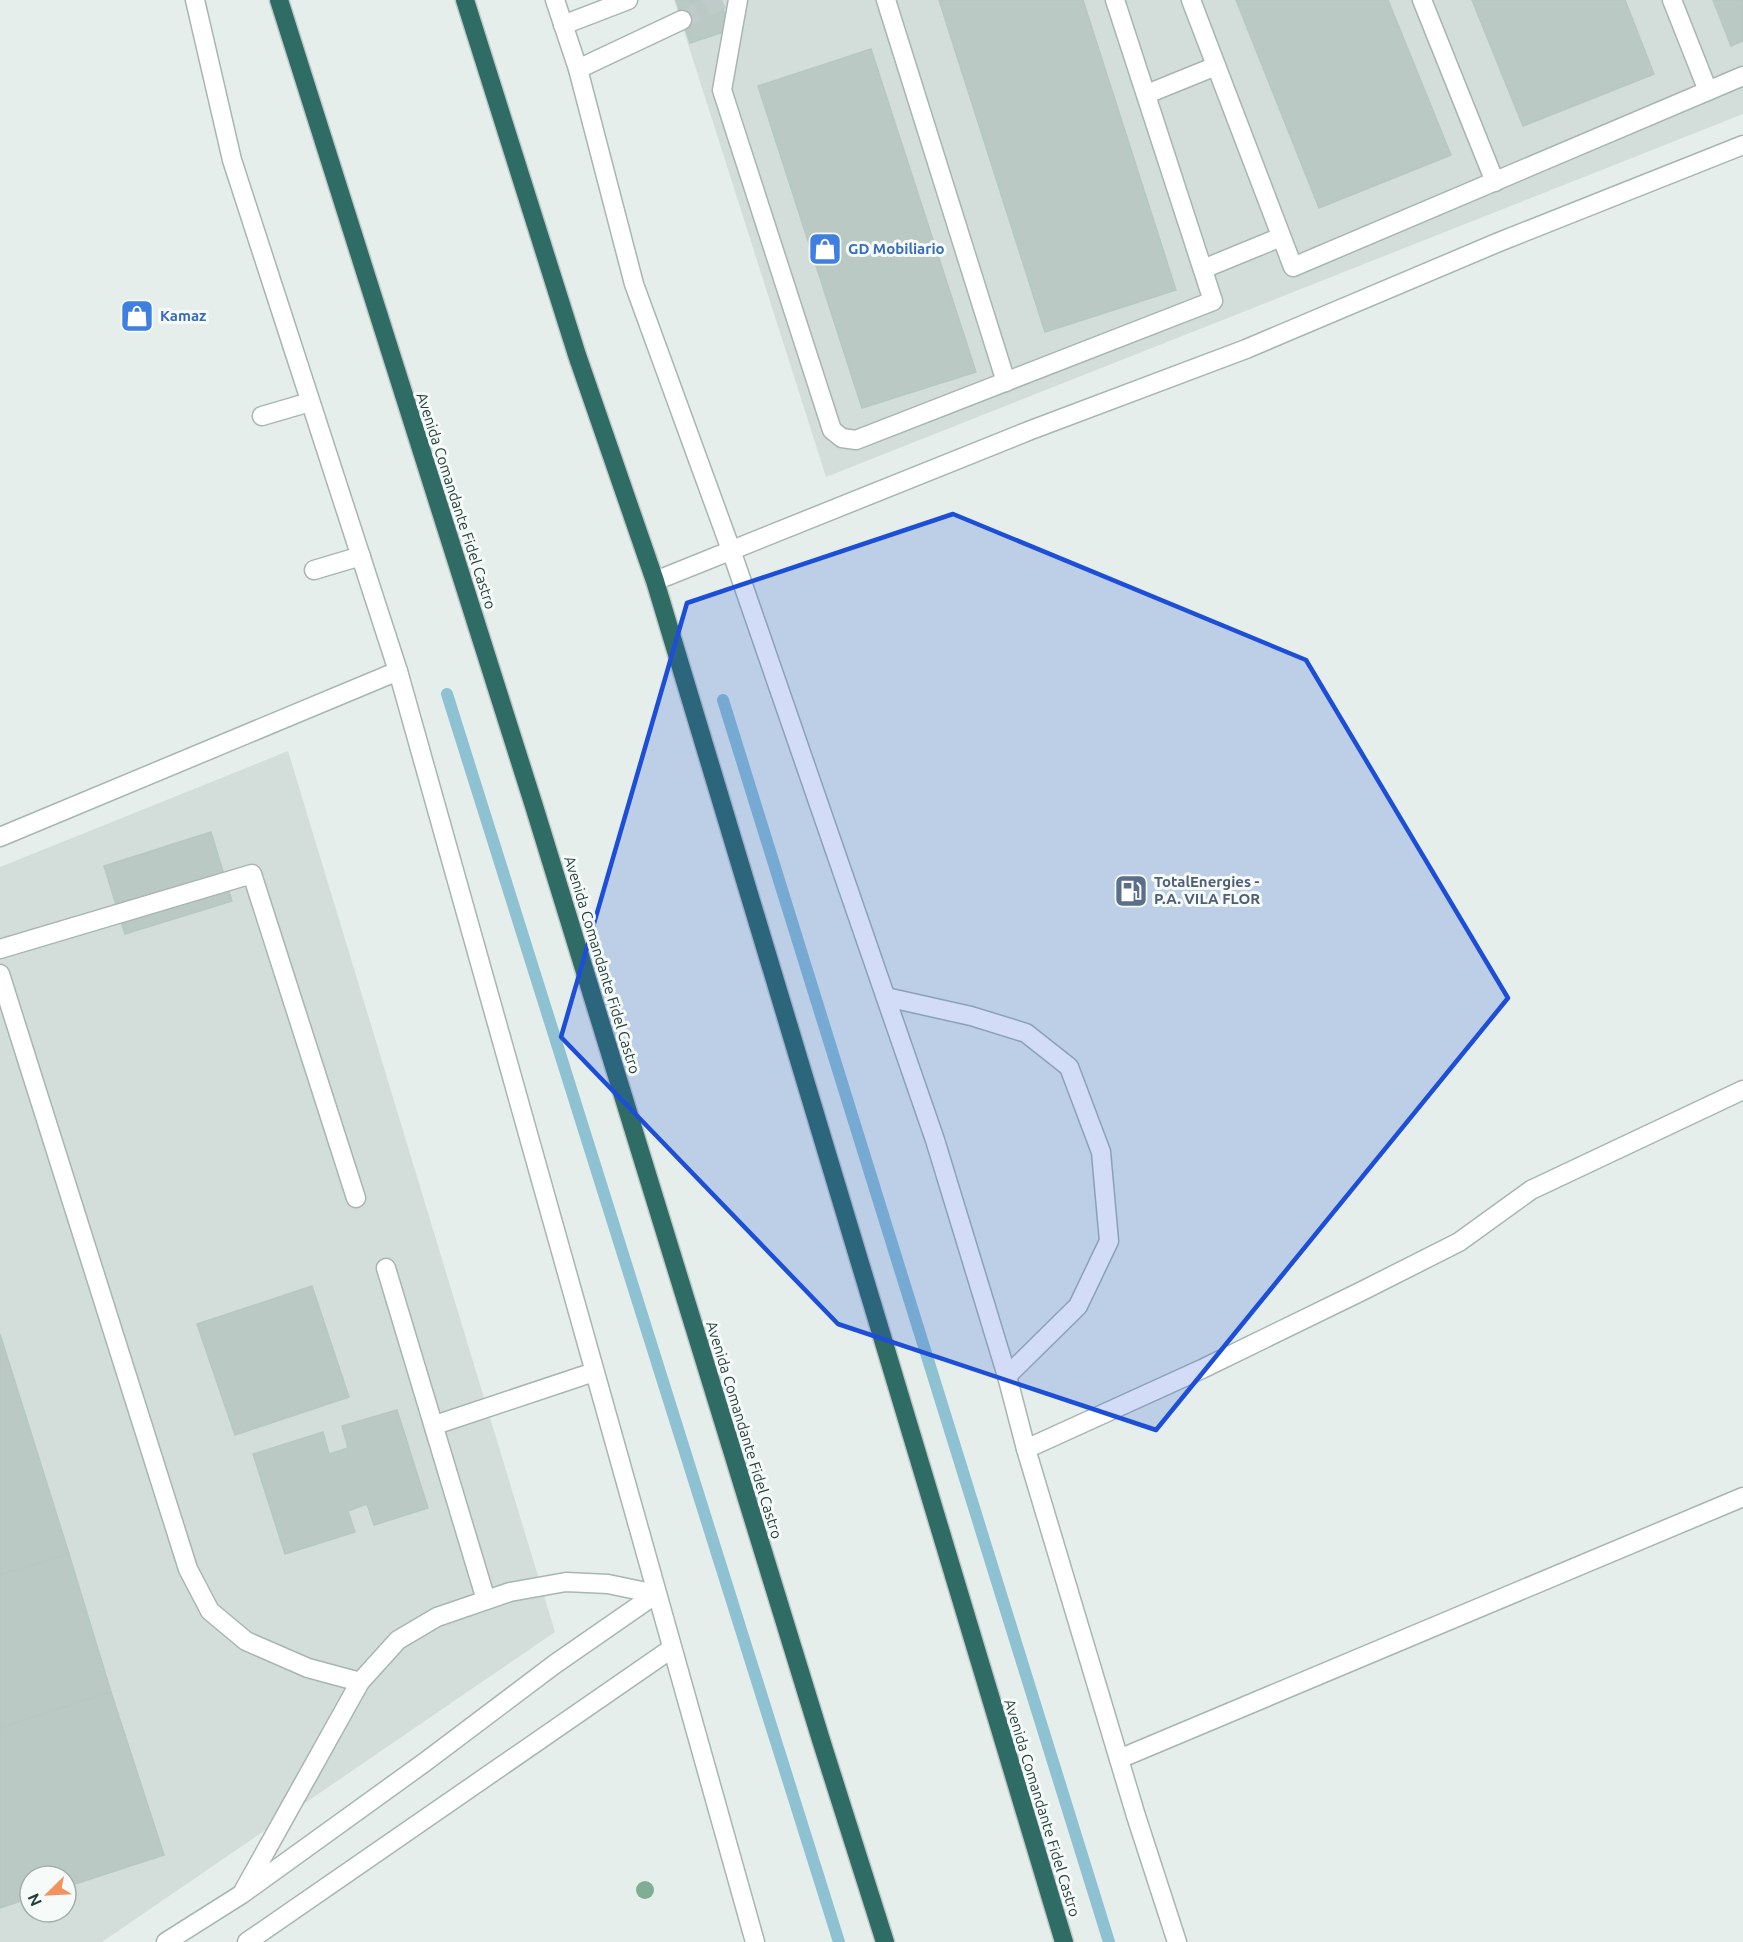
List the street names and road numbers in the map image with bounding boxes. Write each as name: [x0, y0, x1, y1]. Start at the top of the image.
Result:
street label: Avenida Comandante Fidel Castro: [413, 390, 500, 611]
street label: Avenida Comandante Fidel Castro: [561, 854, 644, 1076]
street label: Avenida Comandante Fidel Castro: [703, 1319, 786, 1541]
street label: Avenida Comandante Fidel Castro: [1001, 1697, 1084, 1919]

